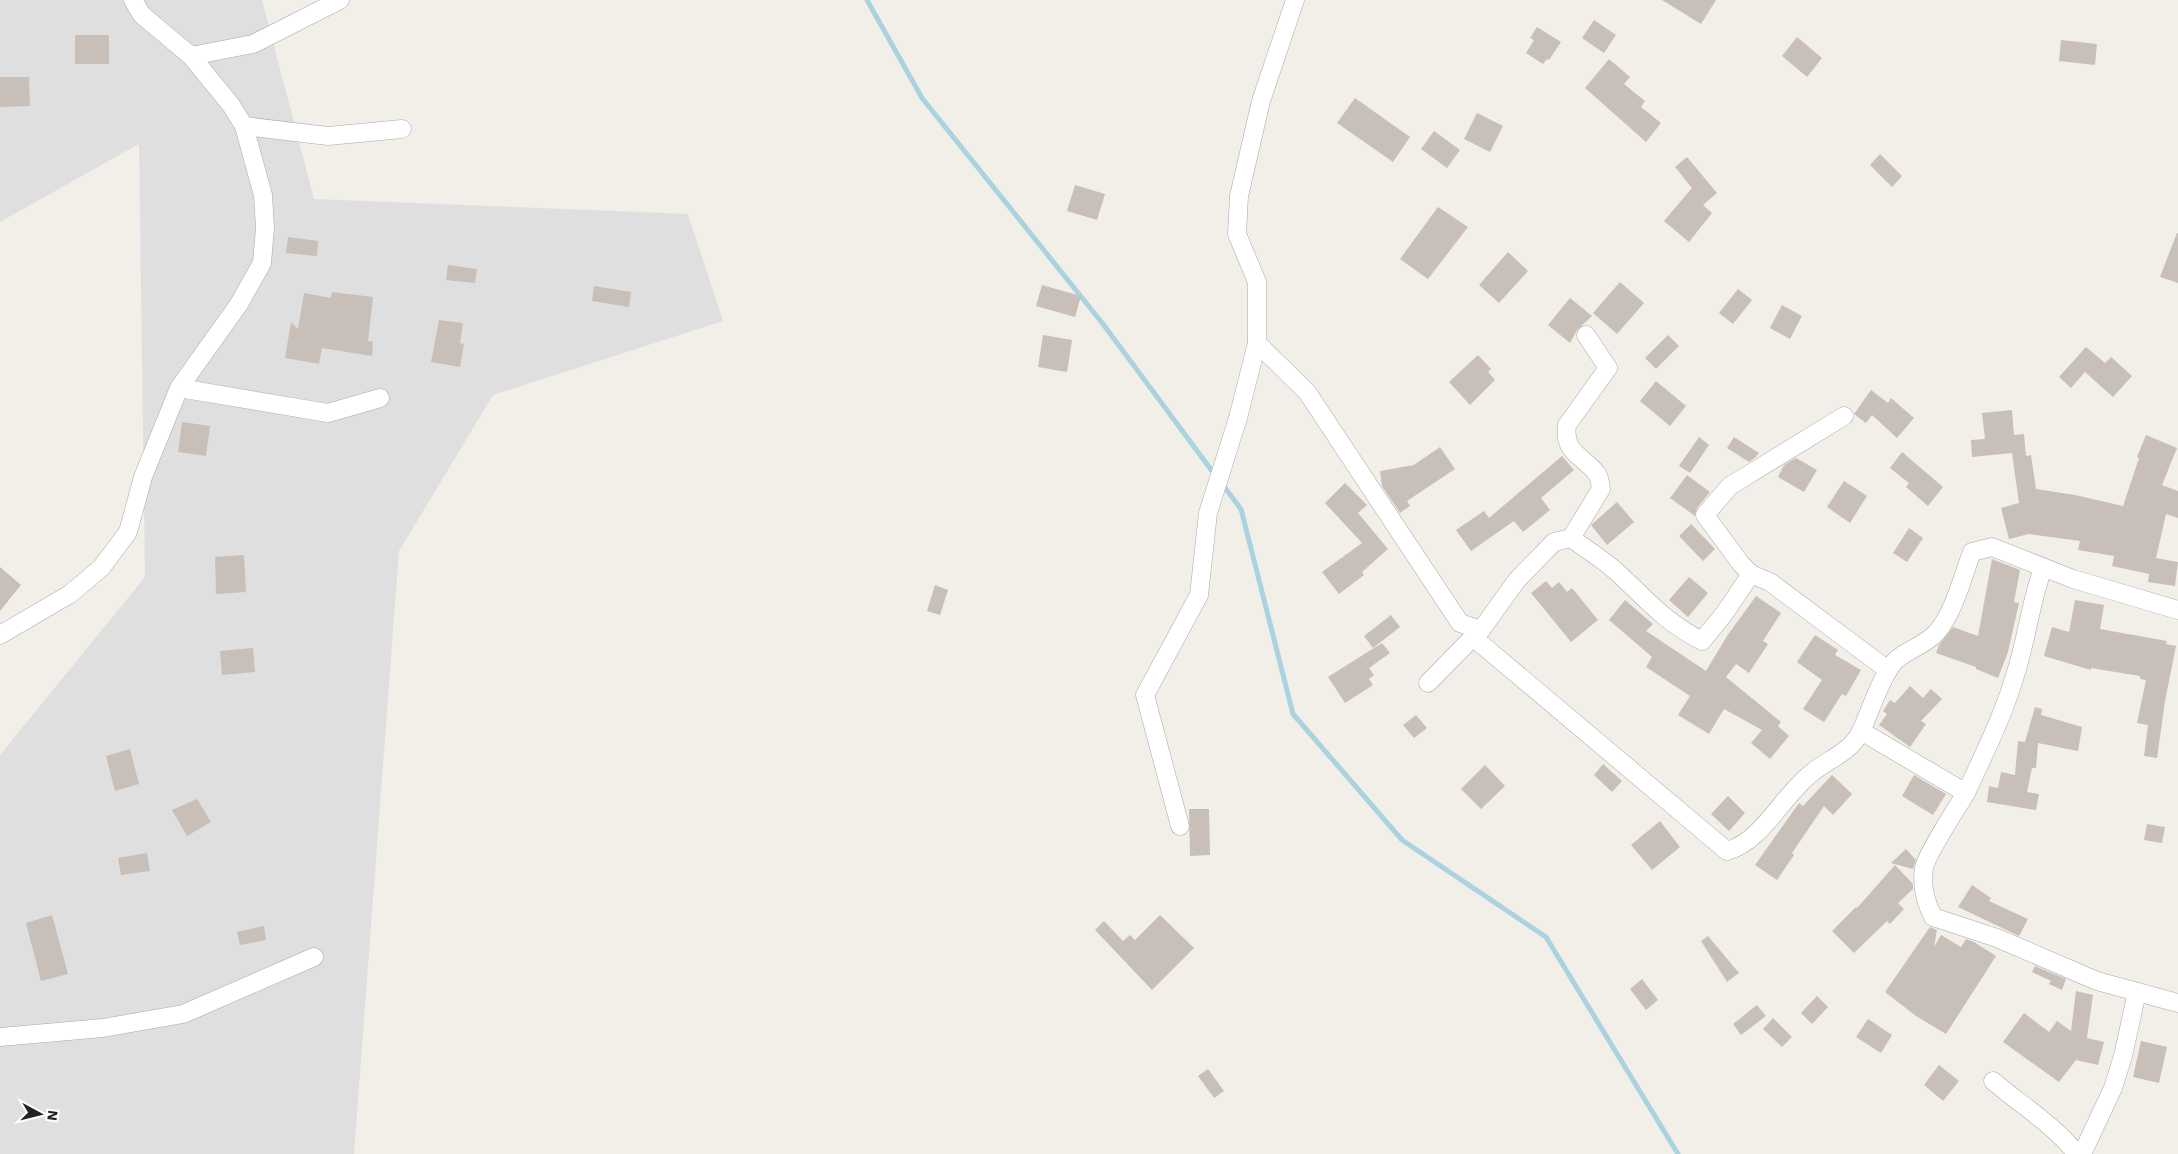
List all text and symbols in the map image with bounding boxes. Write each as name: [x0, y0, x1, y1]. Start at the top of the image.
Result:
north arrow: [15, 1089, 65, 1139]
text: N: [44, 1109, 61, 1122]

